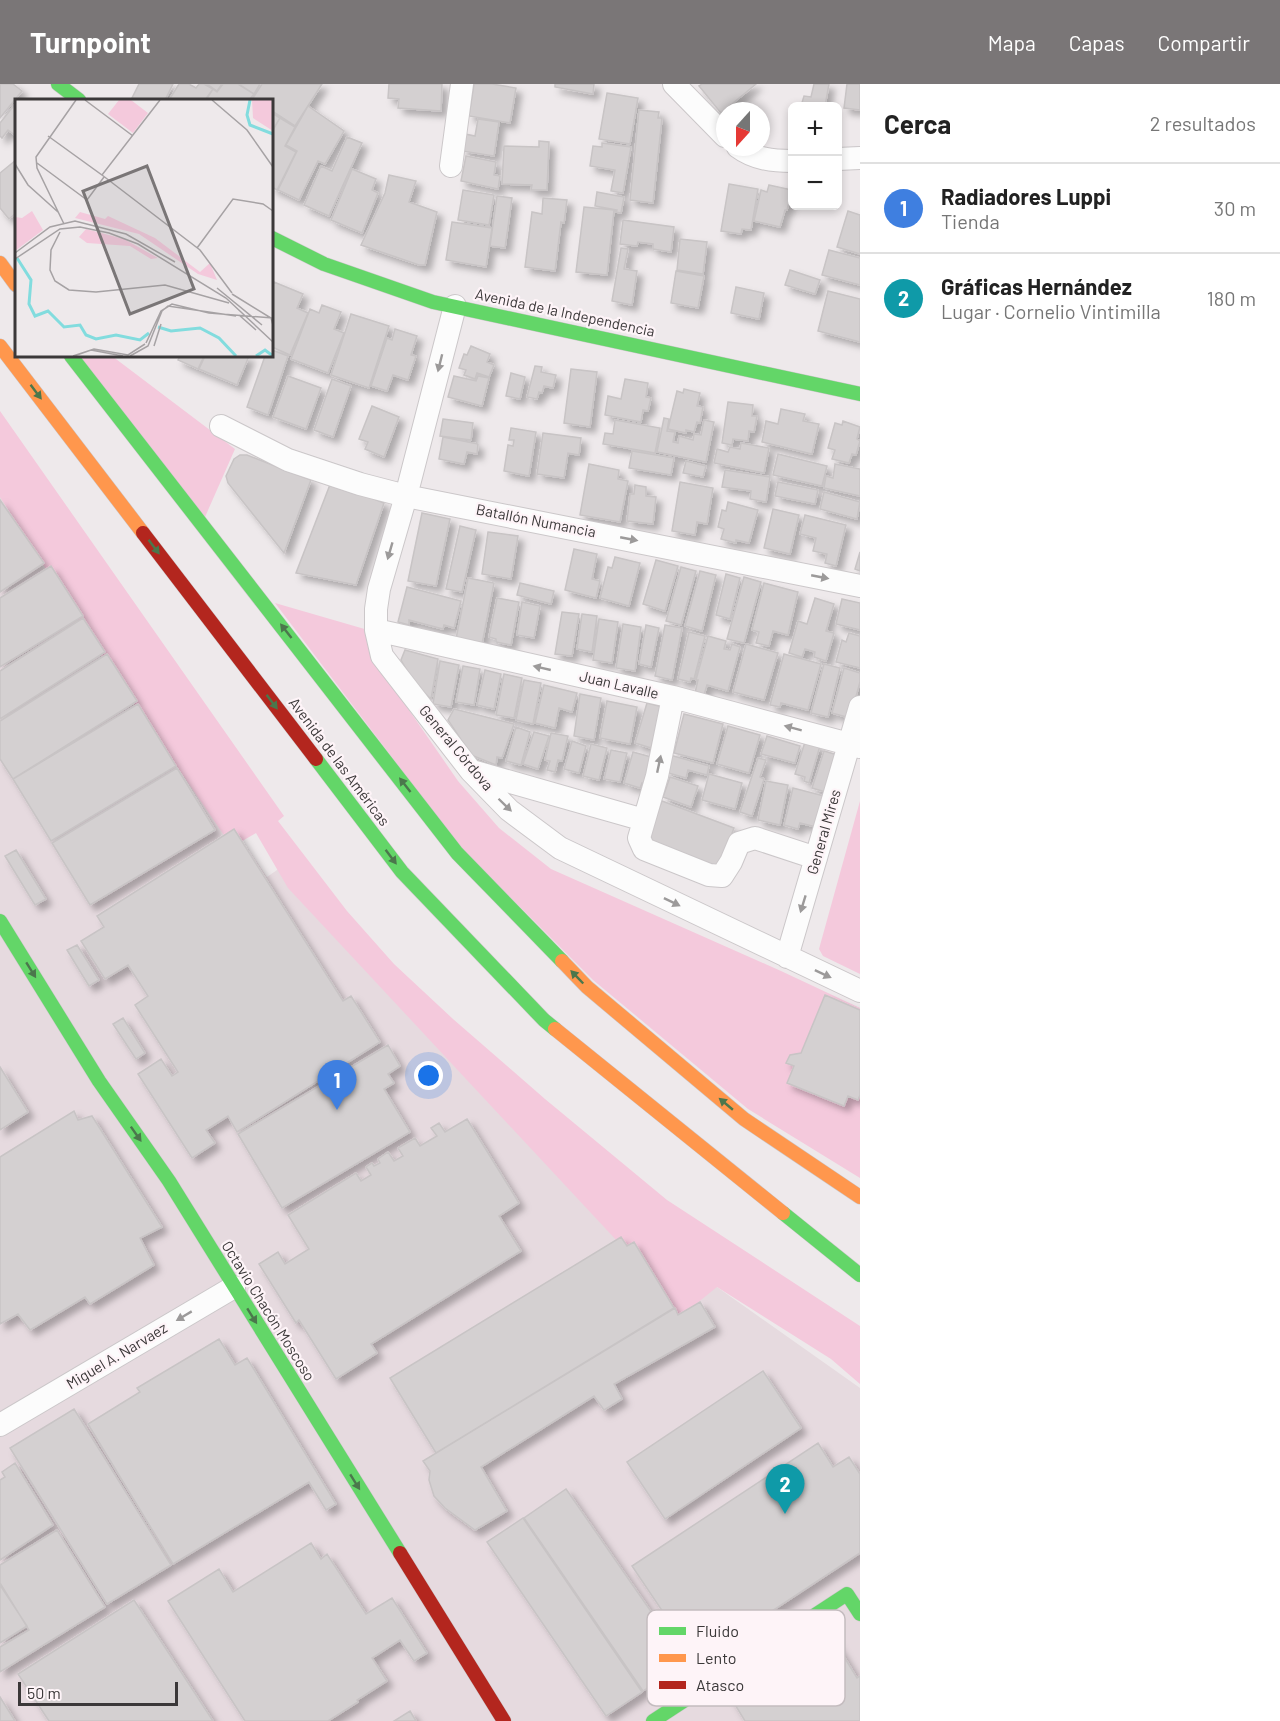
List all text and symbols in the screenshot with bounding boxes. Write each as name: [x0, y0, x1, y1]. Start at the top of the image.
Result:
text: Turnpoint: [30, 25, 151, 59]
text: Mapa: [988, 30, 1036, 55]
text: Capas: [1069, 30, 1125, 55]
text: Compartir: [1158, 30, 1250, 55]
inset map: [15, 99, 273, 357]
north arrow: [716, 102, 770, 156]
map controls: [788, 102, 842, 210]
button: +: [788, 102, 842, 156]
text: Cerca: [884, 108, 951, 139]
text: 2 resultados: [1150, 111, 1256, 135]
button: −: [788, 156, 842, 210]
text: Radiadores Luppi: [941, 183, 1111, 209]
text: 1: [900, 196, 907, 220]
text: 30 m: [1214, 196, 1256, 220]
text: Tienda: [941, 209, 1000, 233]
text: Gráficas Hernández: [941, 273, 1132, 299]
street label: Avenida de la Independencia: [474, 284, 657, 340]
text: 2: [898, 286, 909, 310]
text: 180 m: [1207, 286, 1256, 310]
text: Lugar · Cornelio Vintimilla: [941, 299, 1161, 323]
one-way arrow: [435, 354, 445, 372]
one-way arrow: [29, 385, 41, 400]
street label: Batallón Numancia: [475, 500, 598, 540]
one-way arrow: [619, 535, 638, 544]
one-way arrow: [148, 539, 160, 555]
one-way arrow: [385, 543, 394, 561]
one-way arrow: [811, 573, 830, 582]
one-way arrow: [280, 624, 292, 639]
one-way arrow: [533, 662, 551, 672]
street label: Juan Lavalle: [578, 666, 661, 702]
one-way arrow: [266, 694, 279, 710]
street label: Avenida de las Américas: [286, 694, 394, 829]
street label: General Córdova: [416, 701, 498, 794]
one-way arrow: [783, 723, 802, 733]
one-way arrow: [655, 754, 664, 773]
one-way arrow: [400, 778, 412, 793]
street label: General Mires: [802, 787, 844, 876]
one-way arrow: [497, 797, 511, 811]
one-way arrow: [384, 849, 397, 865]
one-way arrow: [798, 895, 807, 913]
one-way arrow: [664, 897, 681, 906]
one-way arrow: [25, 962, 36, 978]
one-way arrow: [815, 969, 832, 978]
one-way arrow: [570, 970, 584, 985]
pin: 1: [318, 1060, 356, 1110]
your location: [414, 1061, 443, 1090]
one-way arrow: [718, 1097, 734, 1110]
one-way arrow: [130, 1126, 142, 1142]
street label: Octavio Chacón Moscoso: [218, 1237, 319, 1384]
one-way arrow: [247, 1308, 258, 1324]
one-way arrow: [176, 1311, 192, 1322]
street label: Miguel A. Narvaez: [63, 1318, 170, 1392]
pin: 2: [766, 1464, 804, 1514]
one-way arrow: [350, 1474, 361, 1490]
legend: [647, 1610, 845, 1706]
text: Fluido: [696, 1621, 739, 1640]
text: Lento: [696, 1648, 737, 1667]
text: Atasco: [696, 1675, 744, 1694]
scale bar: [18, 1679, 178, 1706]
text: 50 m: [27, 1683, 61, 1702]

